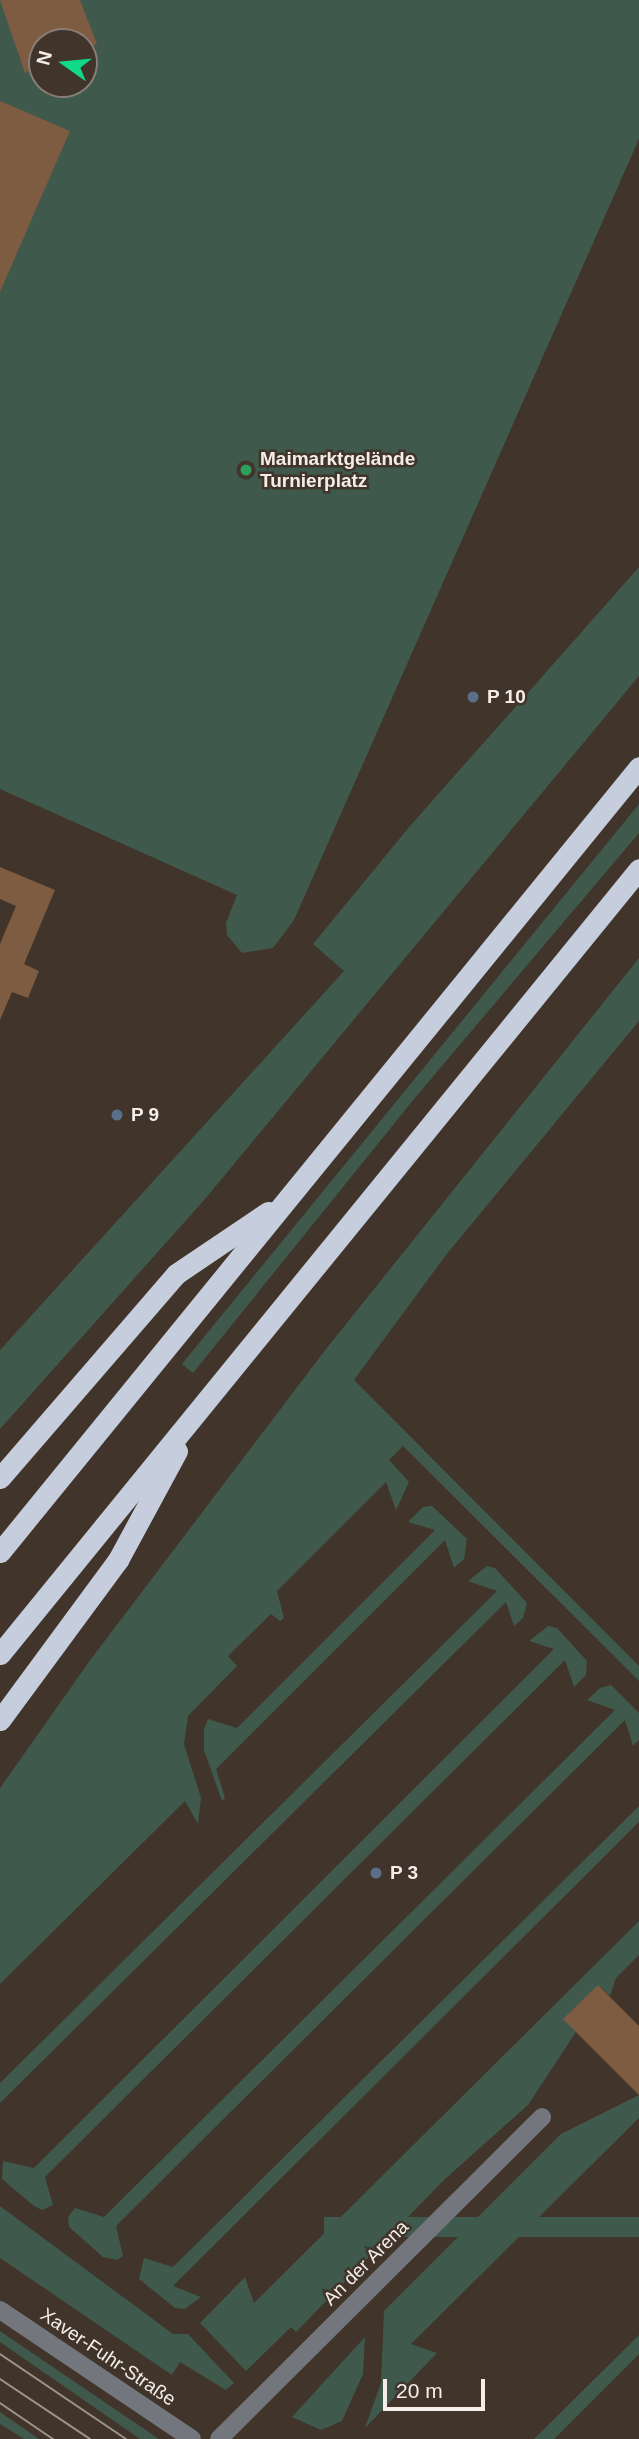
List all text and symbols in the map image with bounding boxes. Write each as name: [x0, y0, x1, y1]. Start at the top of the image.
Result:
north arrow: [28, 28, 98, 98]
text: N: [32, 49, 56, 67]
place label: Maimarktgelände Turnierplatz: [260, 448, 415, 492]
marker: Maimarktgelände Turnierplatz: [238, 462, 254, 478]
place label: P 10: [487, 686, 526, 708]
marker: P 10: [465, 689, 481, 705]
place label: P 9: [131, 1104, 160, 1126]
marker: P 9: [109, 1107, 125, 1123]
place label: P 3: [390, 1862, 419, 1884]
marker: P 3: [368, 1865, 384, 1881]
street label: An der Arena: [318, 2215, 414, 2311]
street label: Xaver-Fuhr-Straße: [36, 2303, 180, 2411]
scale bar: [387, 2366, 489, 2410]
text: 20 m: [396, 2379, 443, 2402]

